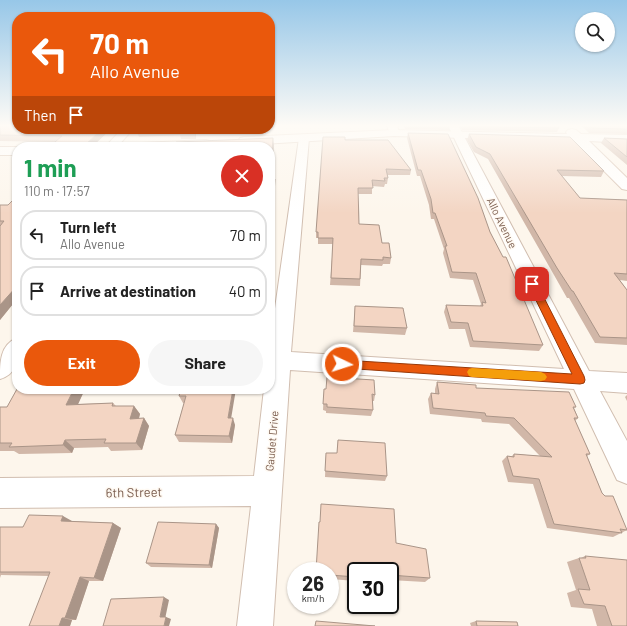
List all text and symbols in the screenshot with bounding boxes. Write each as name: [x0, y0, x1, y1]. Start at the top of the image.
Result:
map controls: [575, 12, 615, 52]
button: search: [575, 12, 615, 52]
text: 70 m: [90, 26, 149, 60]
icon: left: [24, 28, 76, 80]
text: Allo Avenue: [90, 60, 180, 82]
icon: arrive: [65, 104, 87, 126]
text: Then: [24, 106, 57, 124]
text: 1 min: [24, 153, 77, 182]
button: close: [221, 155, 263, 197]
text: 110 m · 17:57: [24, 183, 90, 199]
street label: Allo Avenue: [485, 195, 520, 250]
text: Turn left: [60, 218, 116, 236]
icon: left: [26, 224, 48, 246]
text: 70 m: [230, 226, 261, 244]
text: Allo Avenue: [60, 236, 125, 252]
pin: [515, 267, 549, 301]
icon: arrive: [521, 273, 543, 295]
icon: arrive: [26, 280, 48, 302]
text: Arrive at destination: [60, 282, 196, 300]
text: 40 m: [229, 282, 261, 300]
button: Exit: [24, 340, 140, 386]
button: Share: [148, 340, 263, 386]
position arrow: [321, 343, 363, 385]
street label: Gaudet Drive: [262, 410, 281, 472]
street label: 6th Street: [106, 484, 162, 500]
speed limit sign: 30: [347, 562, 399, 614]
text: 26: [302, 571, 324, 595]
text: km/h: [302, 592, 324, 604]

